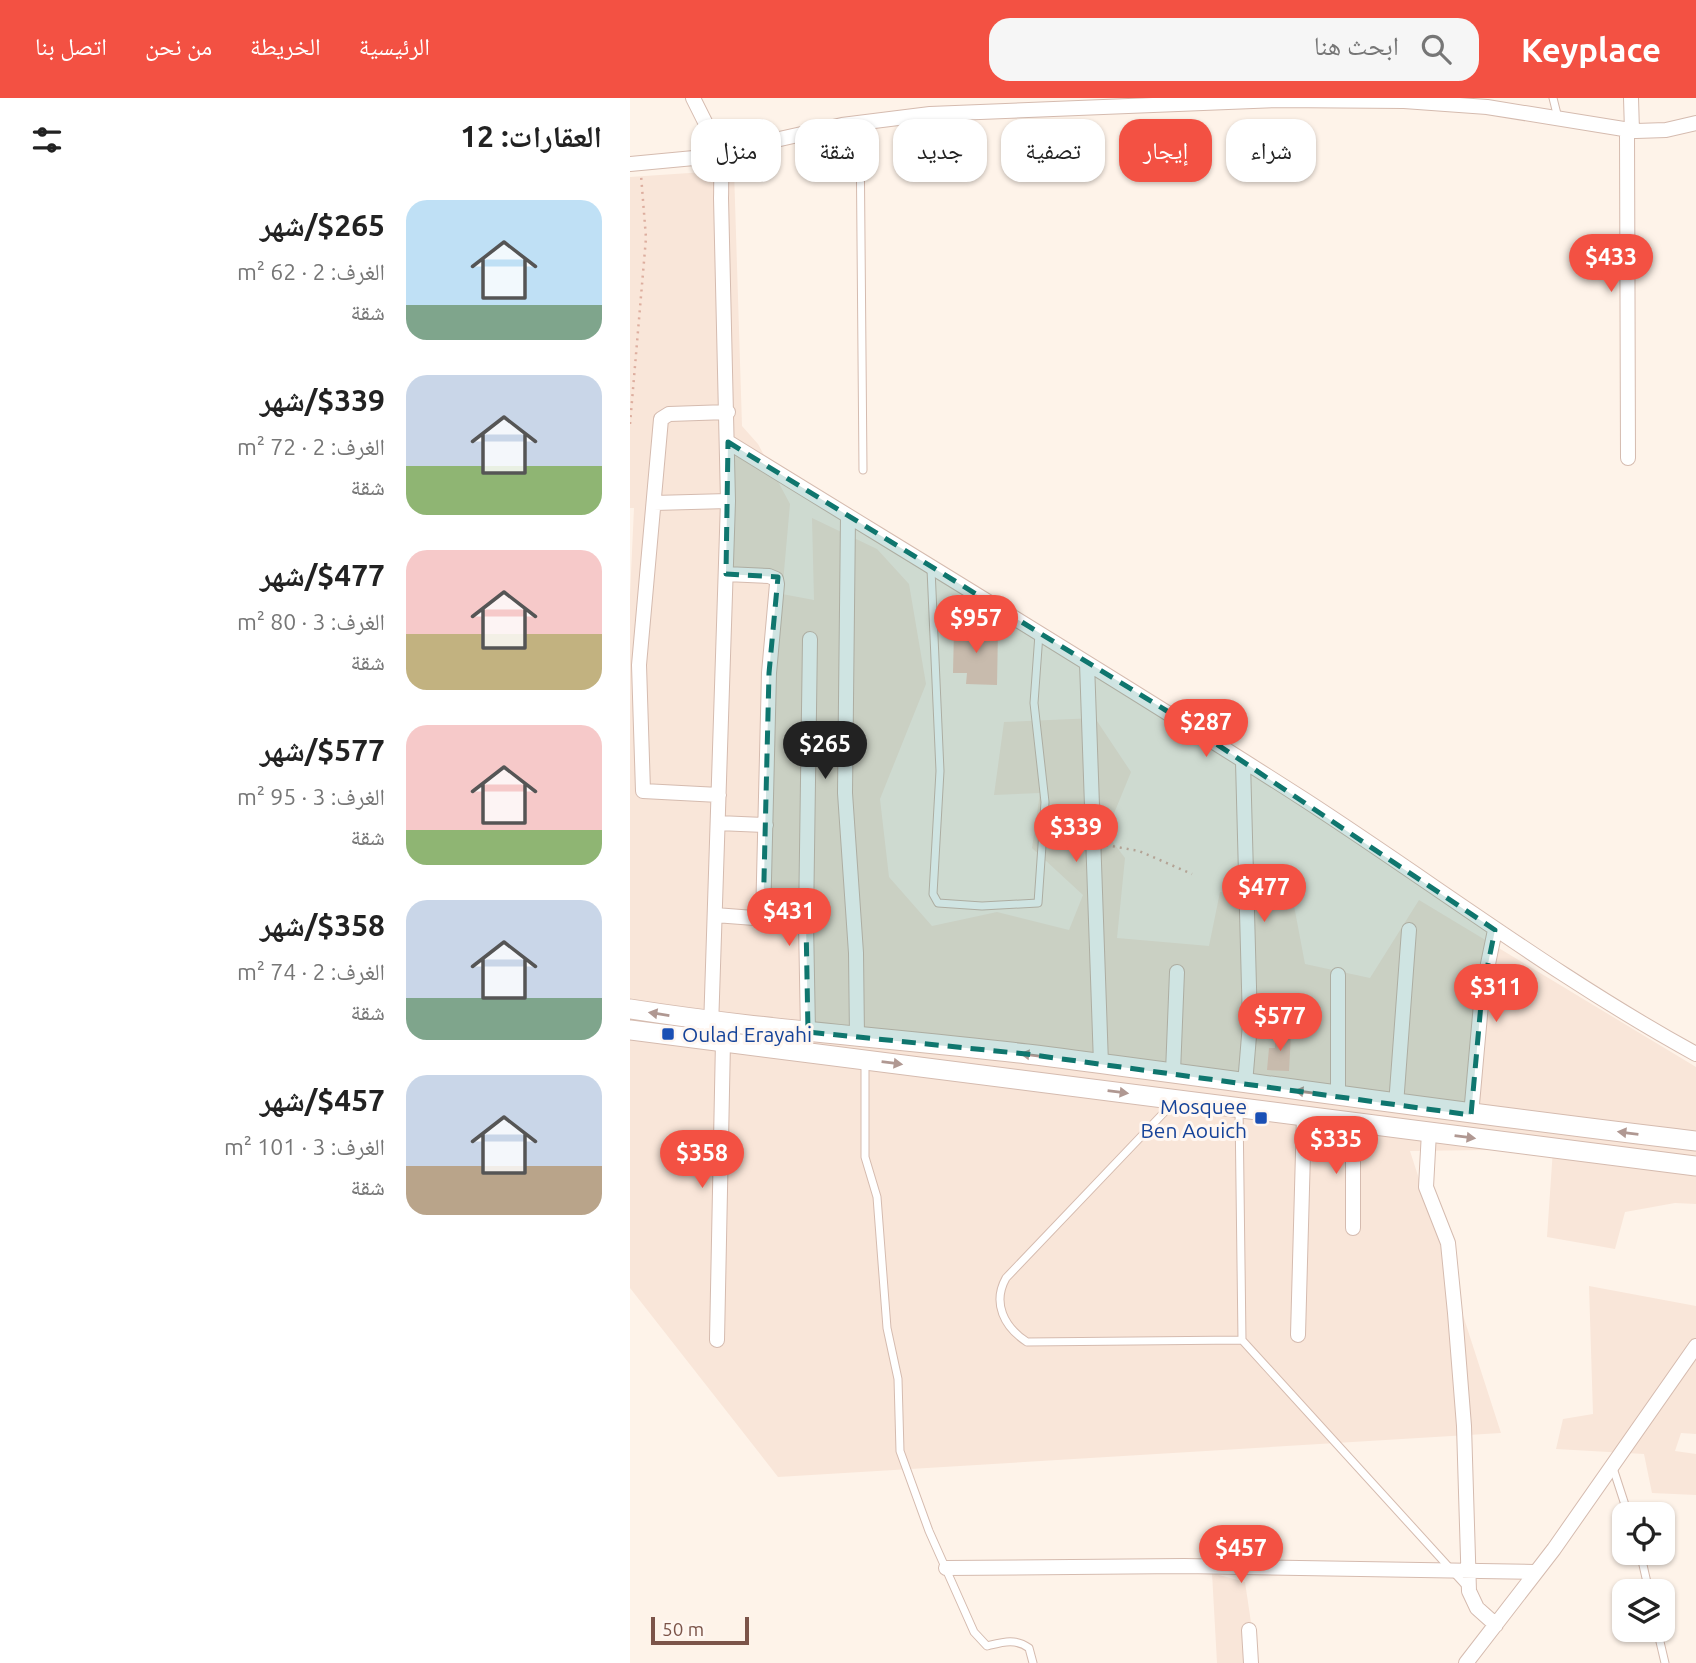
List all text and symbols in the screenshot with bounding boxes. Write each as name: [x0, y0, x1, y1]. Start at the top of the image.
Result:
search box: [989, 18, 1479, 81]
icon: search: [1417, 30, 1455, 68]
text: ابحث هنا: [1314, 31, 1399, 60]
text: Keyplace: [1521, 31, 1661, 68]
text: اتصل بنا: [35, 33, 107, 60]
text: من نحن: [145, 33, 212, 60]
text: الخريطة: [250, 33, 321, 60]
text: الرئيسية: [359, 33, 430, 60]
text: العقارات: 12: [460, 119, 602, 153]
chip: منزل: [691, 119, 781, 182]
chip: شقة: [795, 119, 879, 182]
chip: جديد: [893, 119, 987, 182]
chip: تصفية: [1001, 119, 1105, 182]
chip: إيجار: [1119, 119, 1212, 182]
chip: شراء: [1226, 119, 1316, 182]
icon: filters: [28, 121, 66, 159]
text: $265/شهر: [260, 208, 385, 242]
icon: home: [462, 228, 546, 312]
pin: $433: [1570, 234, 1652, 294]
text: $433: [1585, 244, 1637, 269]
text: الغرف: 2 · 62 m²: [237, 259, 385, 284]
text: شقة: [351, 299, 385, 324]
text: $339/شهر: [260, 383, 385, 417]
icon: home: [462, 403, 546, 487]
text: الغرف: 2 · 72 m²: [237, 434, 385, 459]
text: شقة: [351, 474, 385, 499]
text: $477/شهر: [260, 558, 385, 592]
icon: home: [462, 578, 546, 662]
pin: $957: [935, 596, 1017, 655]
text: $957: [950, 605, 1002, 630]
text: الغرف: 3 · 80 m²: [237, 609, 385, 634]
text: شقة: [351, 649, 385, 674]
pin: $287: [1165, 700, 1247, 759]
text: $287: [1180, 709, 1232, 734]
pin: $265: [784, 722, 866, 781]
text: $265: [799, 731, 851, 756]
text: $577/شهر: [260, 733, 385, 767]
icon: home: [462, 753, 546, 837]
text: الغرف: 3 · 95 m²: [237, 784, 385, 809]
pin: $339: [1035, 804, 1117, 864]
text: $339: [1050, 814, 1102, 839]
text: شقة: [351, 824, 385, 849]
pin: $477: [1223, 864, 1305, 924]
text: $477: [1238, 874, 1290, 899]
pin: $431: [748, 888, 830, 948]
text: $431: [763, 898, 815, 923]
text: $358/شهر: [260, 908, 385, 942]
icon: home: [462, 928, 546, 1012]
text: الغرف: 2 · 74 m²: [237, 959, 385, 984]
pin: $311: [1455, 964, 1537, 1024]
text: $311: [1470, 974, 1522, 999]
pin: $577: [1239, 993, 1321, 1053]
text: شقة: [351, 999, 385, 1024]
text: $577: [1254, 1003, 1306, 1028]
one-way arrow: [648, 1008, 670, 1019]
place label: Oulad Erayahi: [682, 1022, 812, 1046]
marker: Oulad Erayahi: [660, 1026, 676, 1042]
one-way arrow: [1020, 1049, 1042, 1060]
one-way arrow: [881, 1058, 903, 1069]
text: $457/شهر: [260, 1083, 385, 1117]
one-way arrow: [1107, 1087, 1129, 1098]
one-way arrow: [1294, 1087, 1316, 1098]
place label: Mosquee Ben Aouich: [1141, 1094, 1247, 1142]
icon: home: [462, 1103, 546, 1187]
marker: Mosquee Ben Aouich: [1253, 1110, 1269, 1126]
pin: $335: [1295, 1116, 1377, 1176]
text: $335: [1310, 1126, 1362, 1151]
one-way arrow: [1617, 1127, 1639, 1138]
pin: $358: [661, 1130, 743, 1190]
one-way arrow: [1454, 1131, 1476, 1142]
text: الغرف: 3 · 101 m²: [224, 1134, 385, 1159]
text: $358: [676, 1140, 728, 1165]
text: شقة: [351, 1174, 385, 1199]
map controls: [1612, 1502, 1675, 1642]
button: locate: [1612, 1502, 1675, 1565]
pin: $457: [1200, 1526, 1282, 1585]
text: $457: [1215, 1535, 1267, 1560]
button: layers: [1612, 1579, 1675, 1642]
scale bar: [651, 1614, 749, 1646]
text: 50 m: [662, 1618, 704, 1640]

